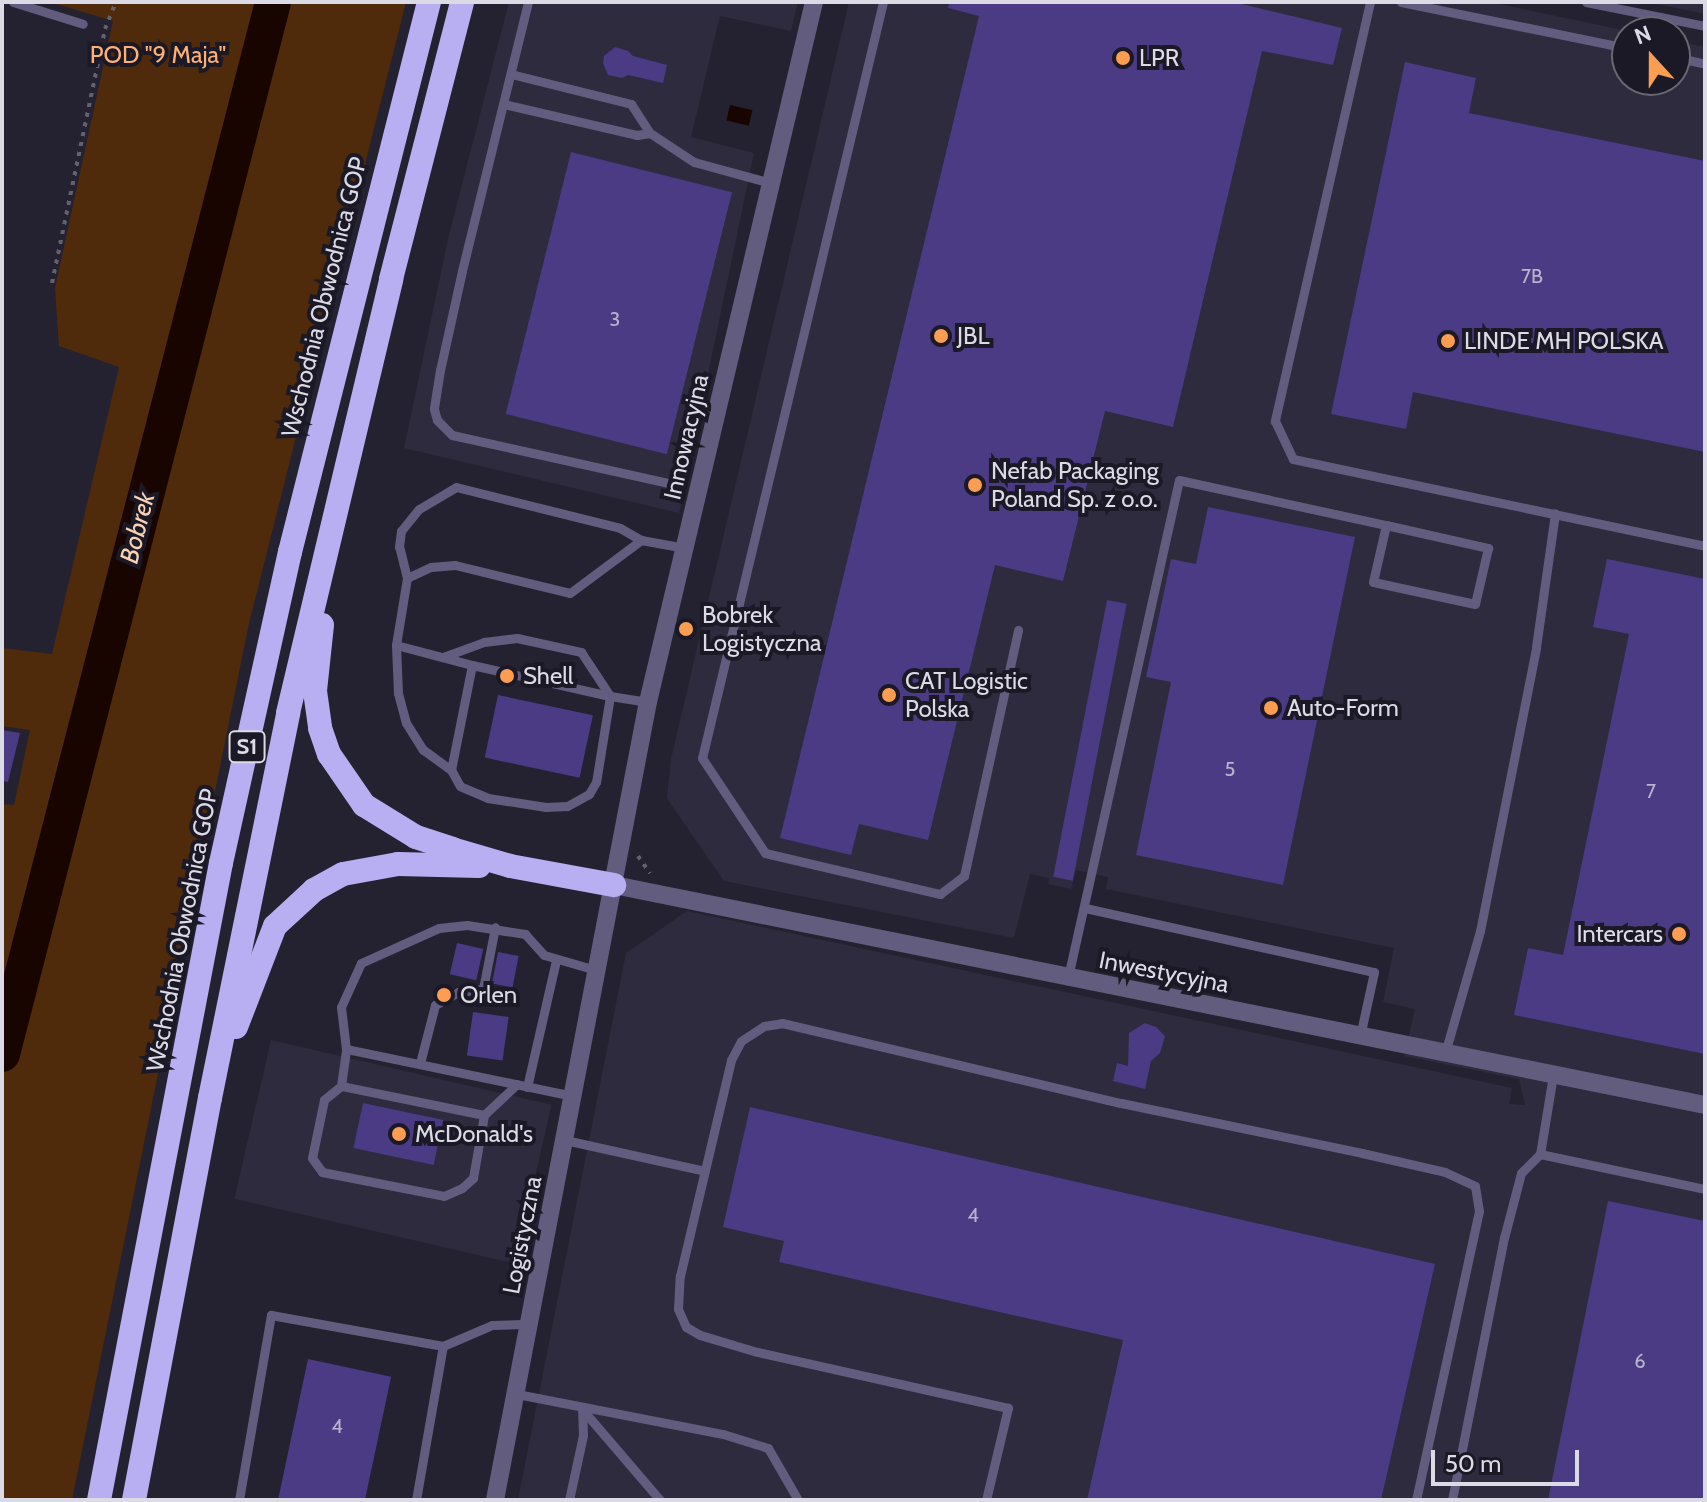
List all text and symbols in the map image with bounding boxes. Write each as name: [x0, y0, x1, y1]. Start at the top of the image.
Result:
north arrow: [1611, 16, 1691, 96]
text: N: [1631, 20, 1655, 50]
park label: POD "9 Maja": [90, 41, 226, 69]
place label: LPR: [1139, 44, 1179, 72]
marker: LPR: [1114, 49, 1132, 67]
street label: Wschodnia Obwodnica GOP: [275, 154, 373, 440]
house number: 7B: [1521, 264, 1543, 288]
house number: 3: [610, 307, 620, 331]
place label: JBL: [957, 322, 989, 350]
marker: JBL: [932, 327, 950, 345]
place label: LINDE MH POLSKA: [1464, 327, 1664, 355]
marker: LINDE MH POLSKA: [1439, 332, 1457, 350]
street label: Innowacyjna: [658, 372, 714, 502]
place label: Nefab Packaging Poland Sp. z o.o.: [991, 457, 1159, 513]
marker: Nefab Packaging Poland Sp. z o.o.: [966, 476, 984, 494]
water label: Bobrek: [114, 489, 162, 567]
place label: Bobrek Logistyczna: [702, 601, 822, 657]
marker: Bobrek Logistyczna: [677, 620, 695, 638]
place label: Shell: [523, 662, 573, 690]
marker: Shell: [498, 667, 516, 685]
place label: CAT Logistic Polska: [905, 667, 1028, 723]
marker: CAT Logistic Polska: [880, 686, 898, 704]
place label: Auto-Form: [1287, 694, 1399, 722]
marker: Auto-Form: [1262, 699, 1280, 717]
road number: S1: [227, 729, 267, 765]
house number: 5: [1225, 757, 1235, 781]
house number: 7: [1646, 779, 1656, 803]
street label: Wschodnia Obwodnica GOP: [140, 786, 224, 1074]
place label: Intercars: [1576, 920, 1663, 948]
marker: Intercars: [1670, 925, 1688, 943]
street label: Inwestycyjna: [1097, 945, 1231, 999]
place label: Orlen: [460, 981, 517, 1009]
marker: Orlen: [435, 986, 453, 1004]
place label: McDonald's: [415, 1120, 533, 1148]
marker: McDonald's: [390, 1125, 408, 1143]
street label: Logistyczna: [496, 1174, 548, 1296]
house number: 4: [967, 1203, 979, 1227]
house number: 6: [1634, 1349, 1646, 1373]
house number: 4: [331, 1414, 343, 1438]
scale bar: [1435, 1434, 1583, 1484]
text: 50 m: [1445, 1449, 1501, 1478]

